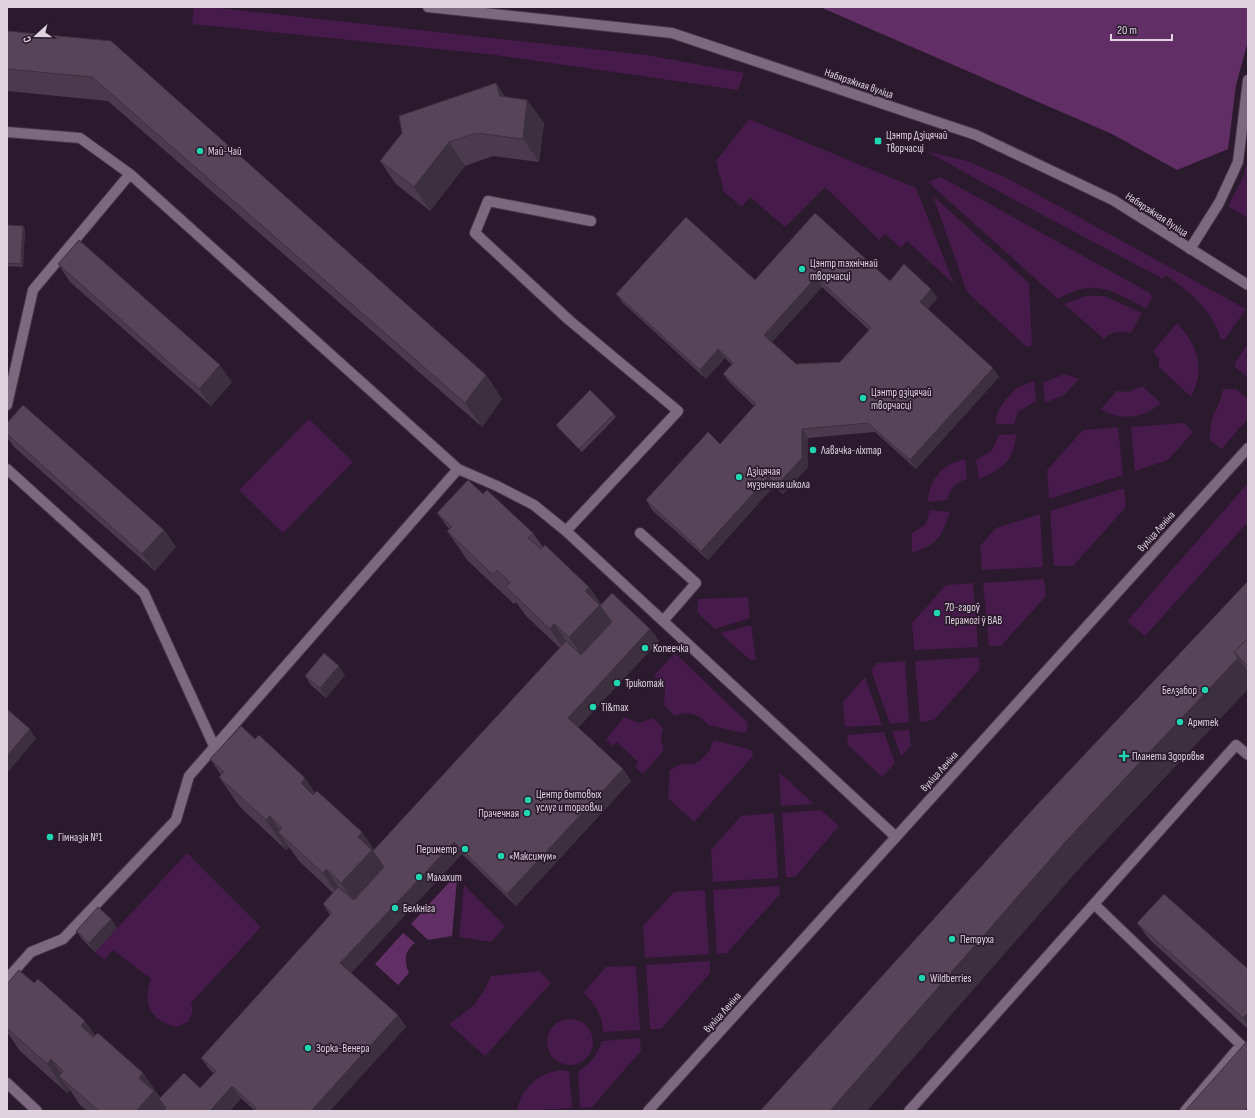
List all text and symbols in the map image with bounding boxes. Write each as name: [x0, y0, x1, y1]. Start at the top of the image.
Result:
north arrow: [16, 16, 56, 56]
scale bar: [1111, 16, 1172, 42]
text: 20 m: [1117, 23, 1137, 38]
text: С: [20, 34, 34, 44]
street label: Набярэжная вуліца: [823, 66, 895, 101]
place label: Цэнтр Дзіцячай Творчасці: [886, 129, 948, 155]
marker: Цэнтр Дзіцячай Творчасці: [873, 136, 883, 146]
place label: Май-Чай: [208, 145, 242, 158]
marker: Май-Чай: [195, 146, 205, 156]
street label: Набярэжная вуліца: [1123, 189, 1190, 239]
place label: Цэнтр тэхнічнай творчасці: [810, 257, 878, 283]
marker: Цэнтр тэхнічнай творчасці: [797, 264, 807, 274]
place label: Цэнтр дзіцячай творчасці: [871, 386, 932, 412]
marker: Цэнтр дзіцячай творчасці: [858, 393, 868, 403]
place label: Лавачка-ліхтар: [820, 444, 882, 457]
marker: Лавачка-ліхтар: [808, 445, 818, 455]
place label: Дзіцячая музычная школа: [747, 465, 810, 491]
marker: Дзіцячая музычная школа: [734, 472, 744, 482]
street label: вуліца Леніна: [1135, 508, 1178, 554]
place label: 70-гадоў Перамогі ў ВАВ: [945, 601, 1002, 627]
marker: 70-гадоў Перамогі ў ВАВ: [932, 608, 942, 618]
place label: Копеечка: [653, 642, 689, 655]
marker: Копеечка: [640, 643, 650, 653]
place label: Трикотаж: [625, 677, 664, 690]
marker: Трикотаж: [612, 678, 622, 688]
place label: Белзабор: [1162, 684, 1197, 697]
marker: Белзабор: [1200, 685, 1210, 695]
place label: Ti&max: [601, 701, 629, 714]
marker: Ti&max: [588, 702, 598, 712]
place label: Армтек: [1187, 716, 1219, 729]
marker: Армтек: [1175, 717, 1185, 727]
street label: вуліца Леніна: [918, 748, 961, 794]
place label: Планета Здоровья: [1132, 750, 1204, 763]
marker: Планета Здоровья: [1119, 751, 1129, 761]
place label: Центр бытовых услуг и торговли: [536, 788, 603, 814]
marker: Центр бытовых услуг и торговли: [523, 795, 533, 805]
place label: Прачечная: [478, 807, 519, 820]
marker: Прачечная: [522, 808, 532, 818]
place label: Гімназія №1: [58, 831, 103, 844]
marker: Гімназія №1: [45, 832, 55, 842]
place label: Периметр: [416, 843, 457, 856]
marker: Периметр: [460, 844, 470, 854]
place label: «Максимум»: [509, 850, 557, 863]
marker: «Максимум»: [496, 851, 506, 861]
place label: Малахит: [427, 871, 462, 884]
marker: Малахит: [414, 872, 424, 882]
place label: Белкніга: [403, 902, 435, 915]
marker: Белкніга: [390, 903, 400, 913]
place label: Петруха: [960, 933, 994, 946]
marker: Петруха: [947, 934, 957, 944]
place label: Wildberries: [930, 972, 972, 985]
marker: Wildberries: [917, 973, 927, 983]
street label: вуліца Леніна: [701, 989, 744, 1035]
place label: Зорка-Венера: [316, 1042, 369, 1055]
marker: Зорка-Венера: [303, 1043, 313, 1053]

